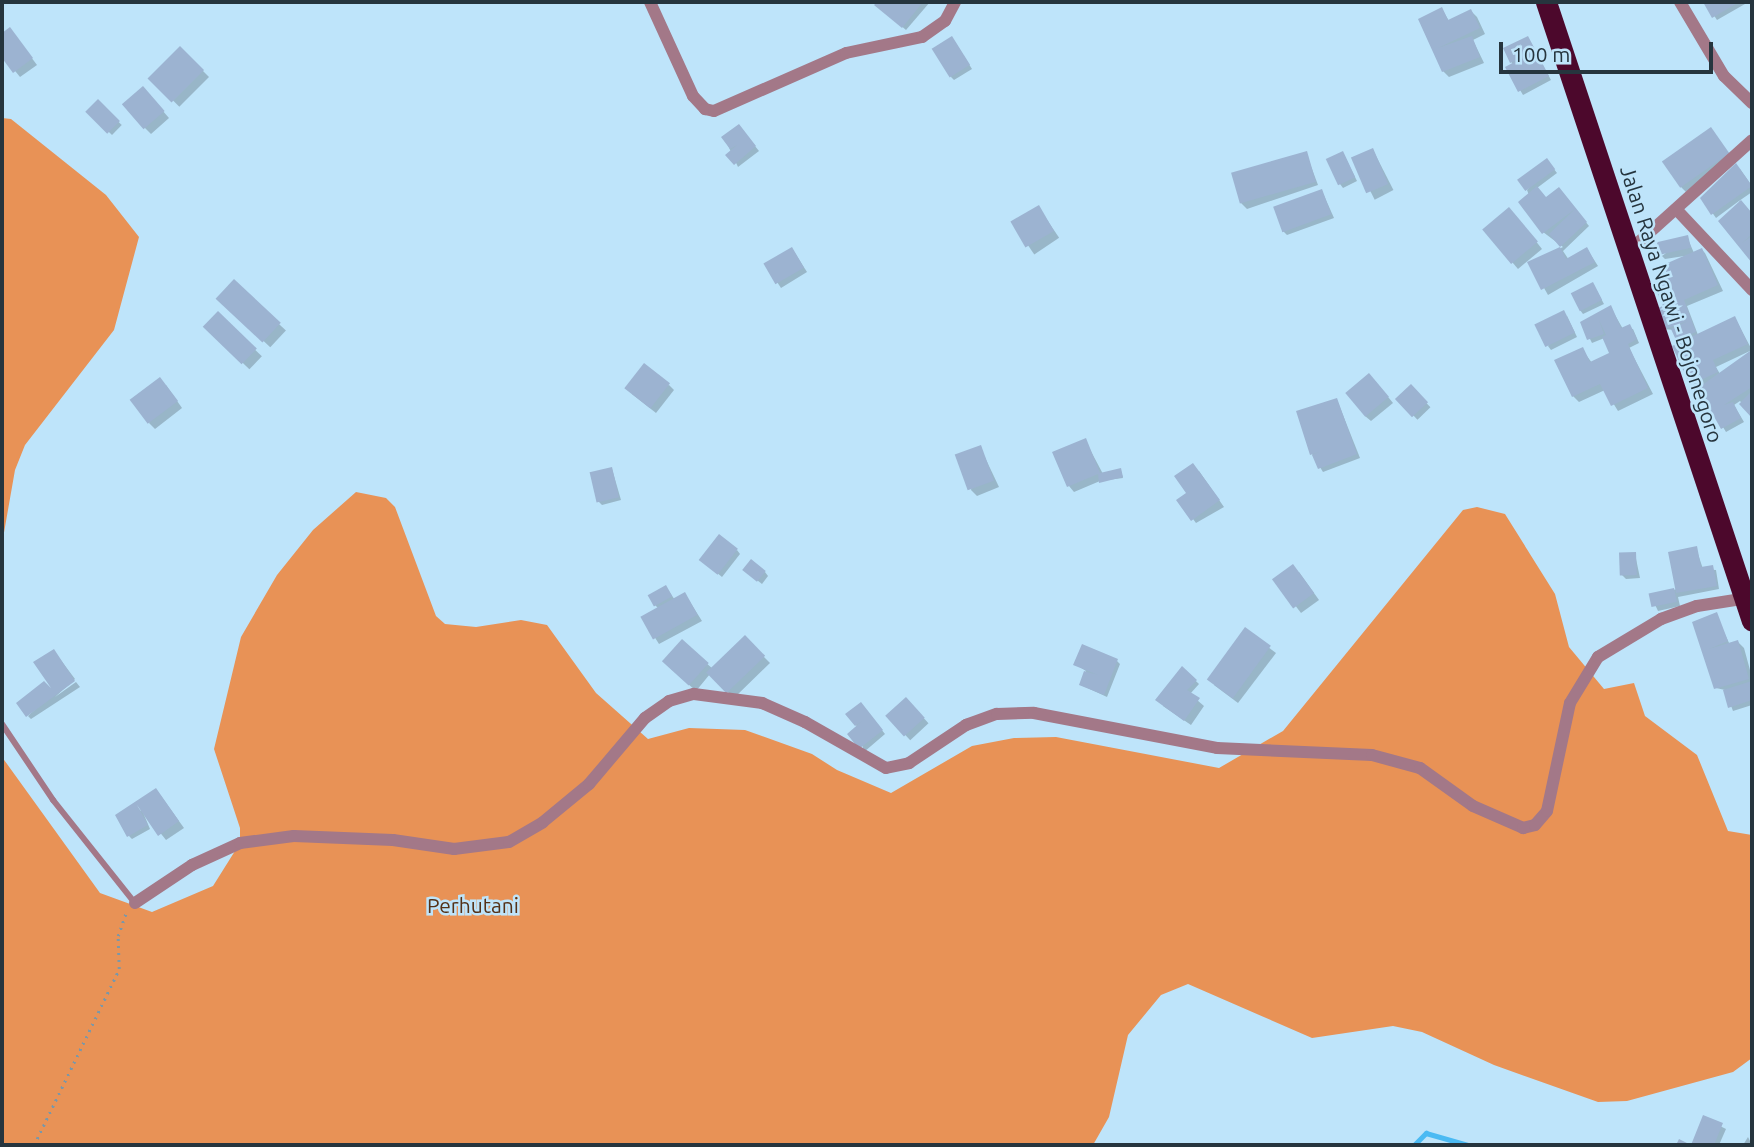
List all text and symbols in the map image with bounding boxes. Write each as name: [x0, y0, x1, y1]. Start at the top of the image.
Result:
scale bar: [1502, 28, 1716, 72]
text: 100 m: [1512, 42, 1570, 66]
street label: Jalan Raya Ngawi - Bojonegoro: [1615, 162, 1729, 446]
park label: Perhutani: [427, 892, 519, 918]

